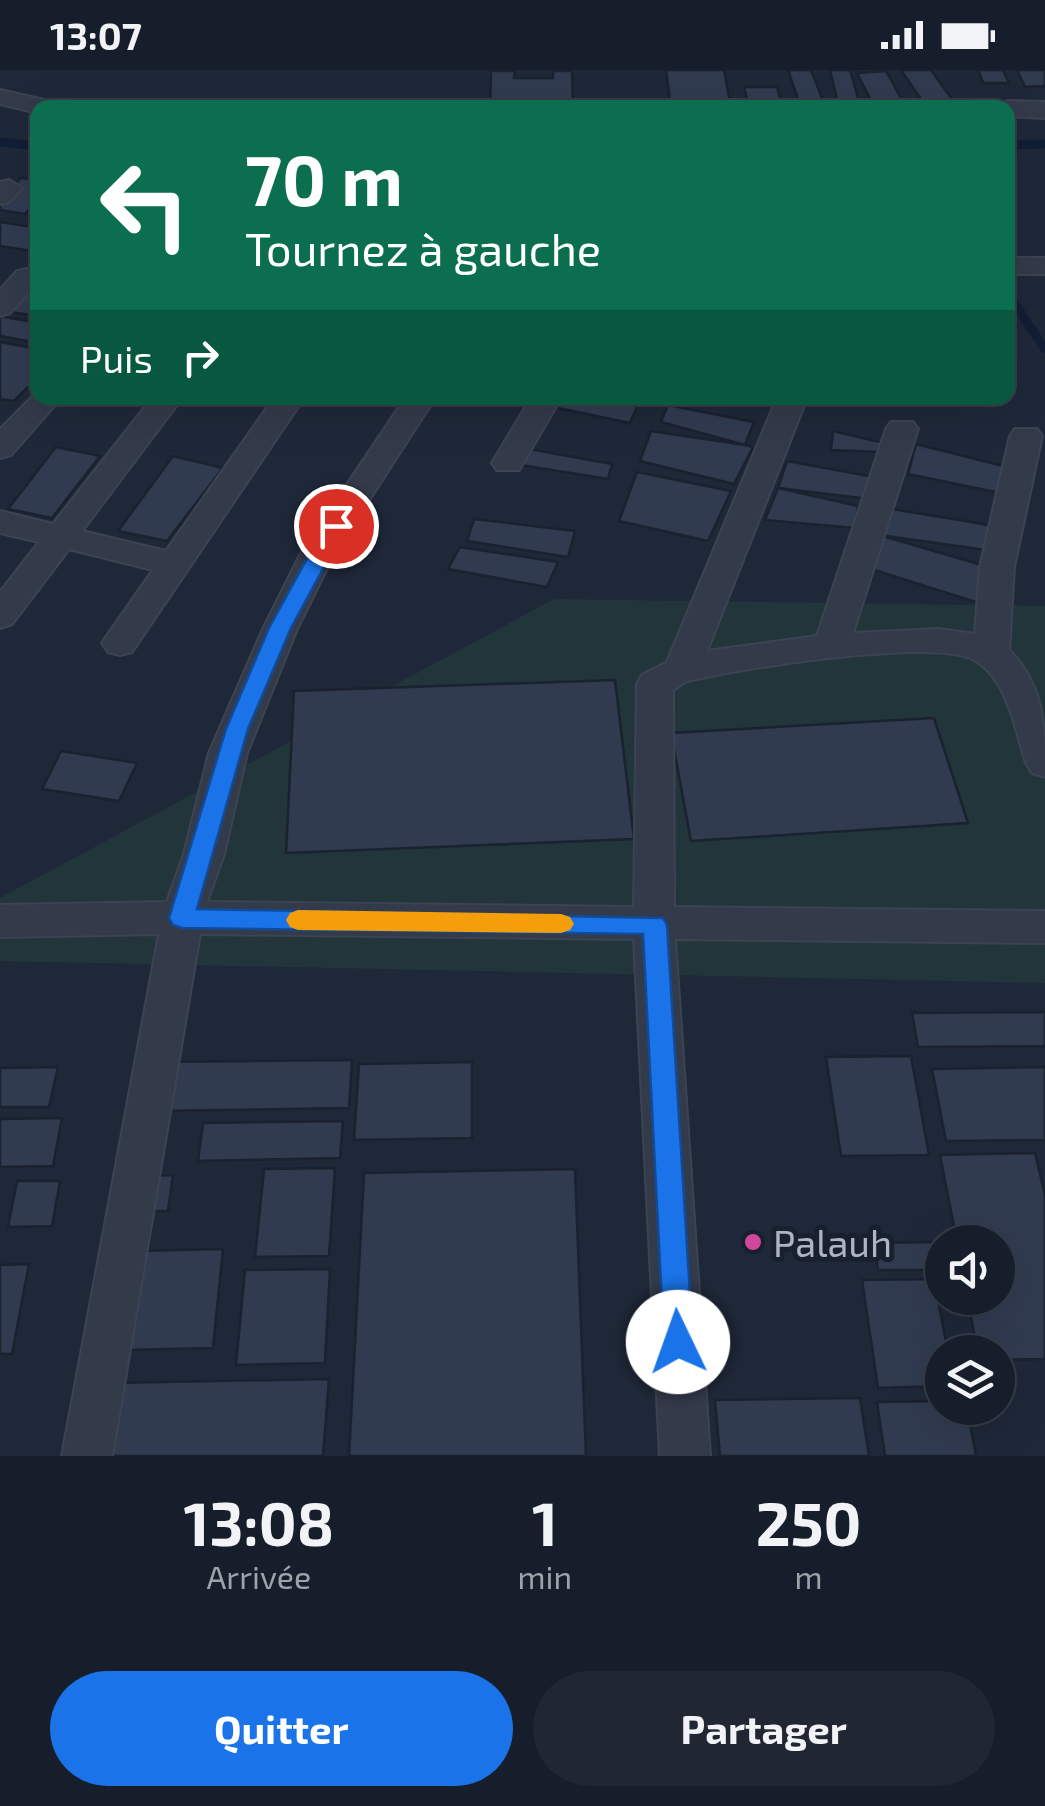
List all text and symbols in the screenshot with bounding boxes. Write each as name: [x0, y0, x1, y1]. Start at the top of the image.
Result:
text: 13:07: [50, 12, 142, 58]
text: 70 m: [245, 136, 403, 220]
icon: left: [80, 140, 210, 270]
text: Tournez à gauche: [245, 221, 601, 275]
icon: right: [173, 330, 228, 385]
text: Puis: [80, 335, 153, 381]
pin: [294, 484, 379, 569]
icon: arrive: [309, 499, 364, 554]
place label: Palauh: [773, 1219, 892, 1265]
map controls: [925, 1225, 1015, 1425]
button: sound: [925, 1225, 1015, 1315]
marker: Palauh: [742, 1231, 764, 1253]
position arrow: [626, 1290, 730, 1394]
button: layers: [925, 1335, 1015, 1425]
text: 13:08: [183, 1486, 334, 1558]
text: 1: [532, 1486, 558, 1558]
text: 250: [756, 1486, 861, 1558]
text: Arrivée: [206, 1557, 311, 1595]
text: min: [518, 1557, 572, 1595]
text: m: [795, 1557, 823, 1595]
button: Quitter: [50, 1671, 513, 1786]
button: Partager: [533, 1671, 995, 1786]

